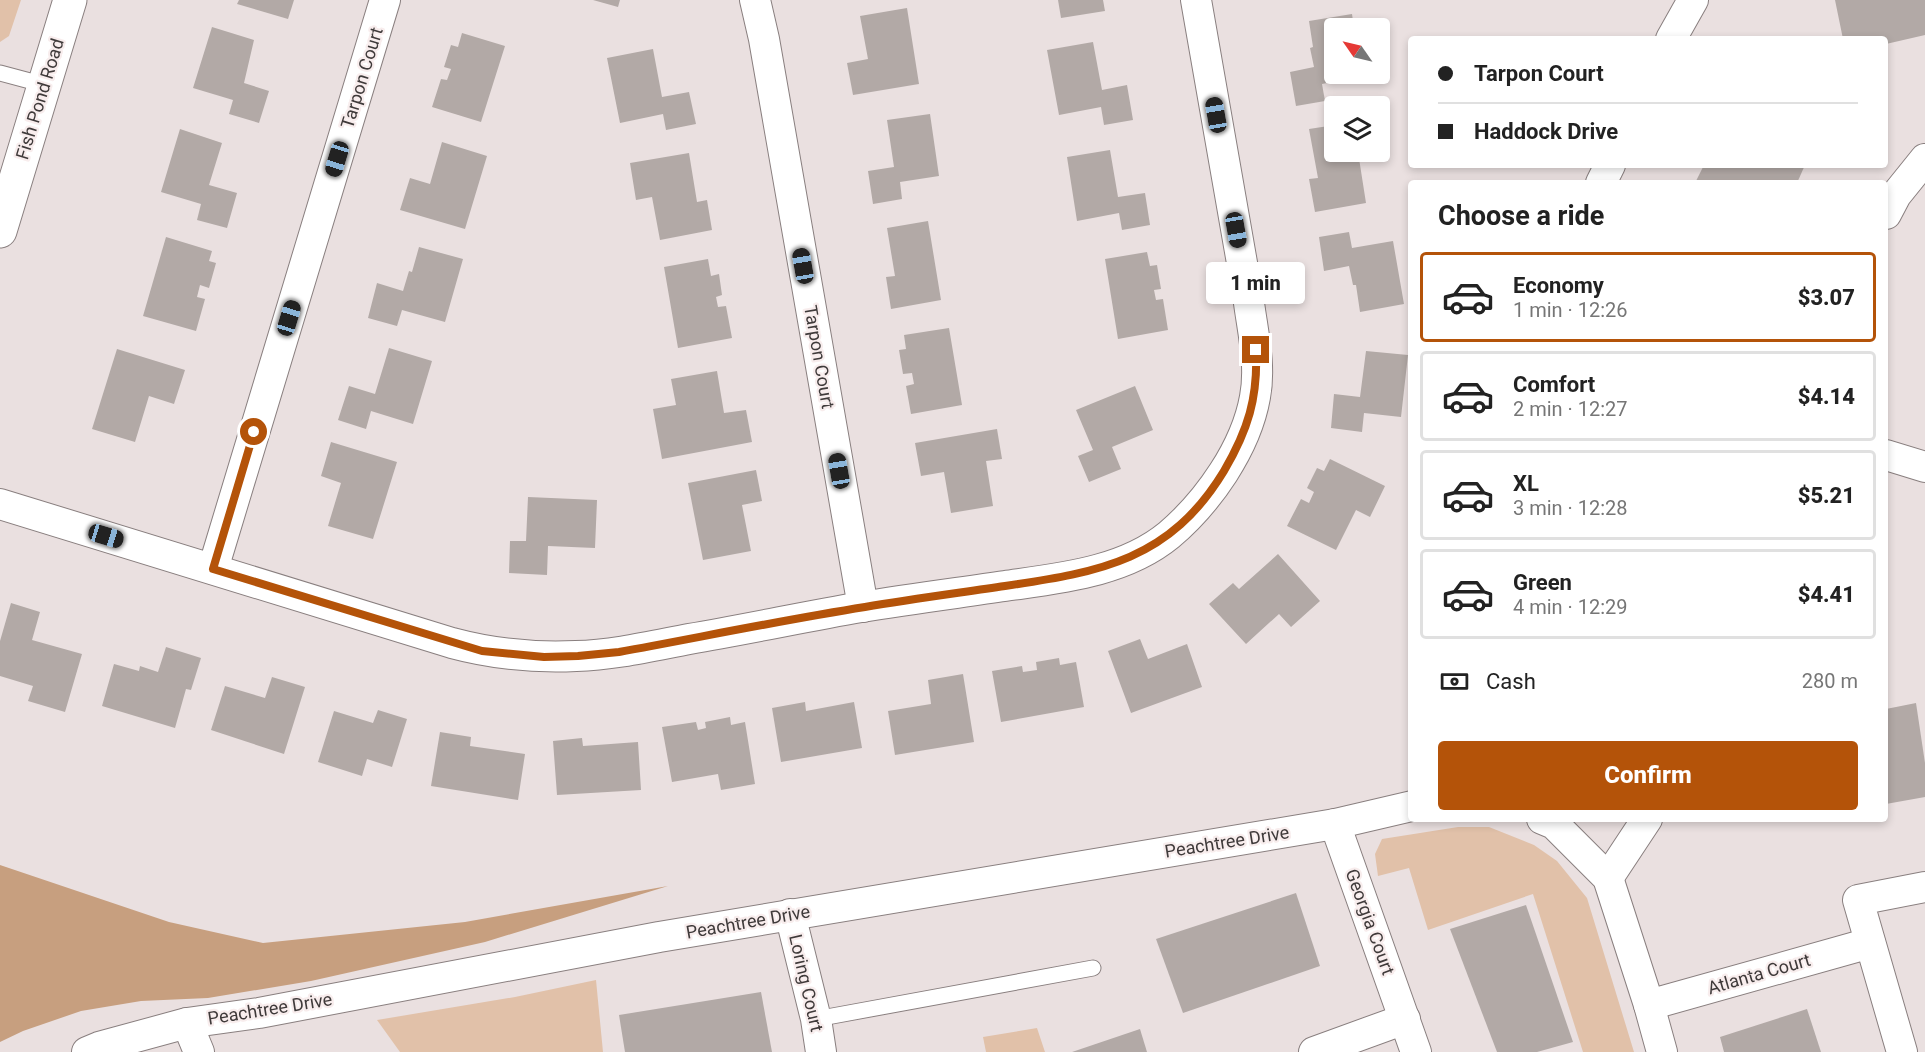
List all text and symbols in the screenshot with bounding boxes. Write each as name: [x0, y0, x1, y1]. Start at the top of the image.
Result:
north arrow: [1324, 18, 1390, 84]
map controls: [1324, 18, 1390, 162]
street label: Tarpon Court: [336, 25, 387, 131]
street label: Fish Pond Road: [11, 36, 68, 162]
text: Tarpon Court: [1474, 61, 1604, 86]
car: [1204, 96, 1228, 134]
button: layers: [1324, 96, 1390, 162]
text: Haddock Drive: [1474, 119, 1618, 144]
car: [323, 139, 351, 179]
text: Choose a ride: [1438, 200, 1604, 232]
car: [1224, 211, 1248, 249]
car: [791, 247, 815, 285]
callout: 1 min: [1206, 263, 1306, 305]
icon: car: [1441, 270, 1495, 324]
text: 1 min: [1230, 271, 1281, 295]
text: Economy: [1513, 273, 1604, 298]
text: $3.07: [1798, 285, 1855, 310]
car: [275, 298, 303, 338]
text: 1 min · 12:26: [1513, 298, 1628, 322]
street label: Tarpon Court: [800, 304, 839, 410]
route end: [1242, 336, 1269, 363]
icon: car: [1441, 369, 1495, 423]
text: Comfort: [1513, 372, 1595, 397]
text: $4.14: [1798, 384, 1855, 409]
text: 2 min · 12:27: [1513, 397, 1628, 421]
route start: [240, 418, 267, 445]
car: [827, 452, 851, 490]
icon: car: [1441, 468, 1495, 522]
text: XL: [1513, 471, 1539, 496]
text: $5.21: [1798, 483, 1855, 508]
text: 3 min · 12:28: [1513, 496, 1628, 520]
car: [86, 522, 126, 550]
icon: car: [1441, 567, 1495, 621]
text: Green: [1513, 570, 1572, 595]
text: $4.41: [1798, 582, 1855, 607]
text: 4 min · 12:29: [1513, 595, 1628, 619]
icon: cash: [1438, 665, 1471, 698]
text: Cash: [1486, 669, 1536, 694]
text: 280 m: [1802, 669, 1858, 693]
button: Confirm: [1438, 741, 1858, 810]
street label: Peachtree Drive: [1163, 821, 1291, 862]
street label: Georgia Court: [1342, 866, 1399, 978]
street label: Peachtree Drive: [684, 900, 812, 943]
street label: Loring Court: [785, 932, 828, 1034]
street label: Atlanta Court: [1705, 949, 1813, 998]
street label: Peachtree Drive: [206, 988, 334, 1029]

